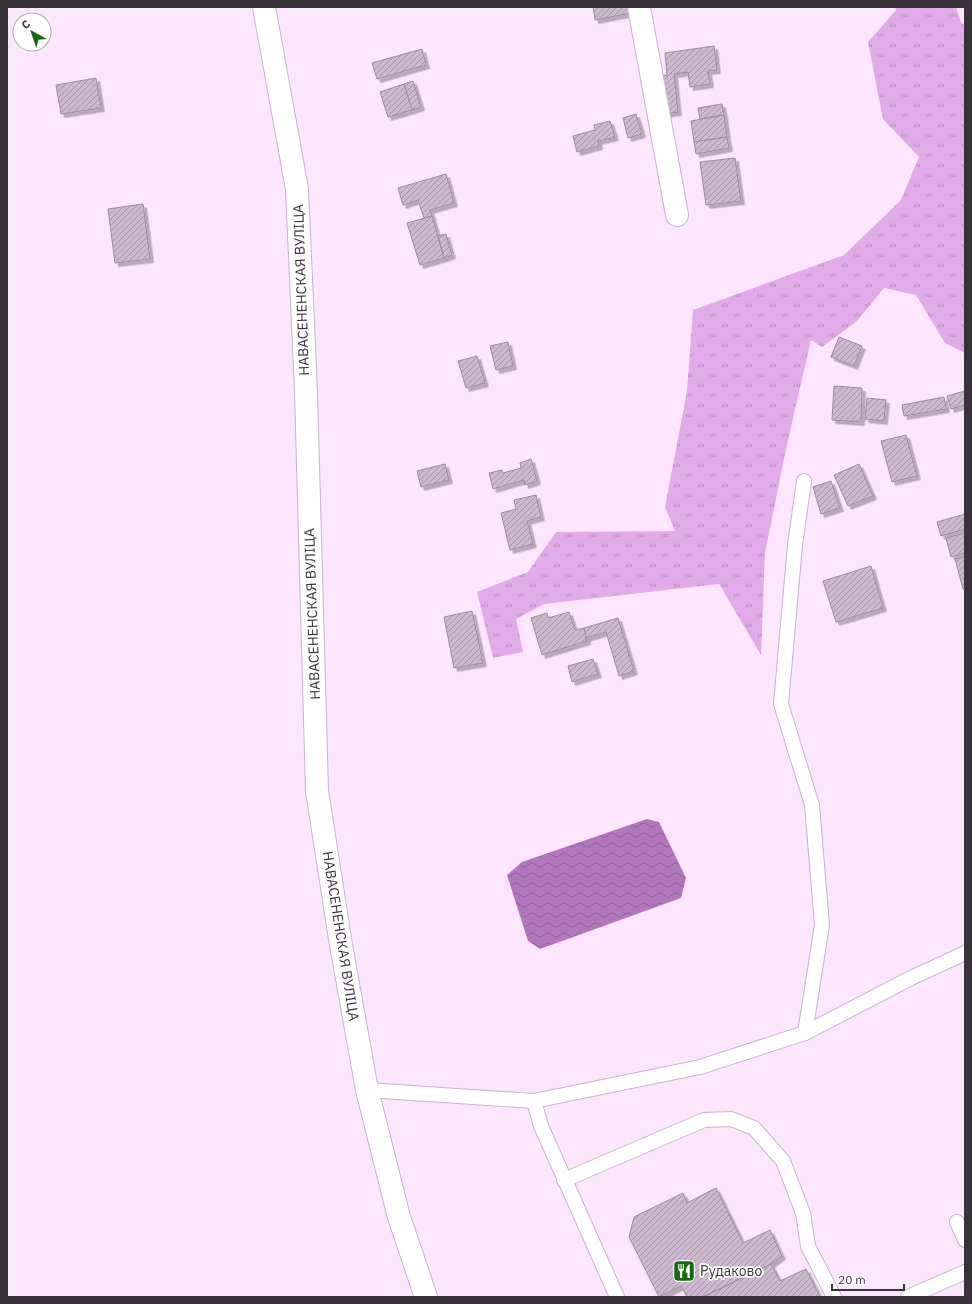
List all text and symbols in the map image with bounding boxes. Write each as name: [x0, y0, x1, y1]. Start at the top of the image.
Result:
north arrow: [12, 12, 52, 52]
text: С: [18, 17, 33, 32]
street label: НАВАСЕНЕНСКАЯ ВУЛІЦА: [289, 204, 313, 376]
street label: НАВАСЕНЕНСКАЯ ВУЛІЦА: [300, 528, 324, 700]
street label: НАВАСЕНЕНСКАЯ ВУЛІЦА: [319, 850, 363, 1022]
restaurant icon: Рудаково: [671, 1258, 697, 1284]
place label: Рудаково: [700, 1262, 762, 1280]
scale bar: [832, 1266, 904, 1292]
text: 20 m: [838, 1272, 866, 1287]

